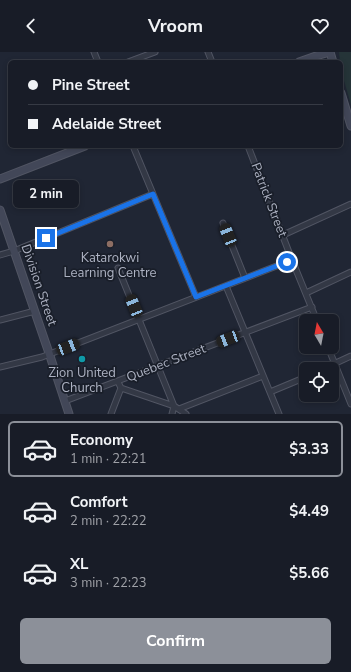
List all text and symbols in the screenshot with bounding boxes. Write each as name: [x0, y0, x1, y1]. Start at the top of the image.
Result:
text: Vroom: [148, 14, 203, 38]
icon: back: [20, 15, 42, 37]
icon: heart: [309, 15, 331, 37]
text: Pine Street: [52, 75, 129, 95]
text: Adelaide Street: [52, 114, 161, 134]
street label: Patrick Street: [247, 160, 292, 240]
callout: 2 min: [13, 180, 79, 208]
text: 2 min: [29, 185, 63, 203]
car: [218, 222, 238, 248]
route end: [37, 229, 55, 247]
marker: Katarokwi Learning Centre: [105, 239, 115, 249]
street label: Division Street: [17, 242, 62, 329]
place label: Katarokwi Learning Centre: [64, 249, 156, 282]
route start: [278, 253, 296, 271]
car: [124, 293, 144, 319]
north arrow: [299, 314, 339, 354]
map controls: [299, 314, 339, 402]
car: [215, 329, 241, 349]
car: [55, 337, 81, 357]
street label: Quebec Street: [124, 339, 209, 386]
marker: Zion United Church: [77, 354, 87, 364]
button: locate: [299, 362, 339, 402]
place label: Zion United Church: [48, 364, 116, 397]
text: Economy: [70, 430, 133, 450]
icon: car: [22, 431, 58, 467]
text: $3.33: [289, 439, 329, 459]
text: 1 min · 22:21: [70, 450, 146, 468]
text: Comfort: [70, 492, 127, 512]
icon: car: [22, 493, 58, 529]
text: $4.49: [289, 501, 329, 521]
text: 2 min · 22:22: [70, 512, 146, 530]
text: XL: [70, 554, 89, 574]
icon: car: [22, 555, 58, 591]
text: $5.66: [289, 563, 329, 583]
text: 3 min · 22:23: [70, 574, 146, 592]
button: Confirm: [20, 618, 331, 664]

